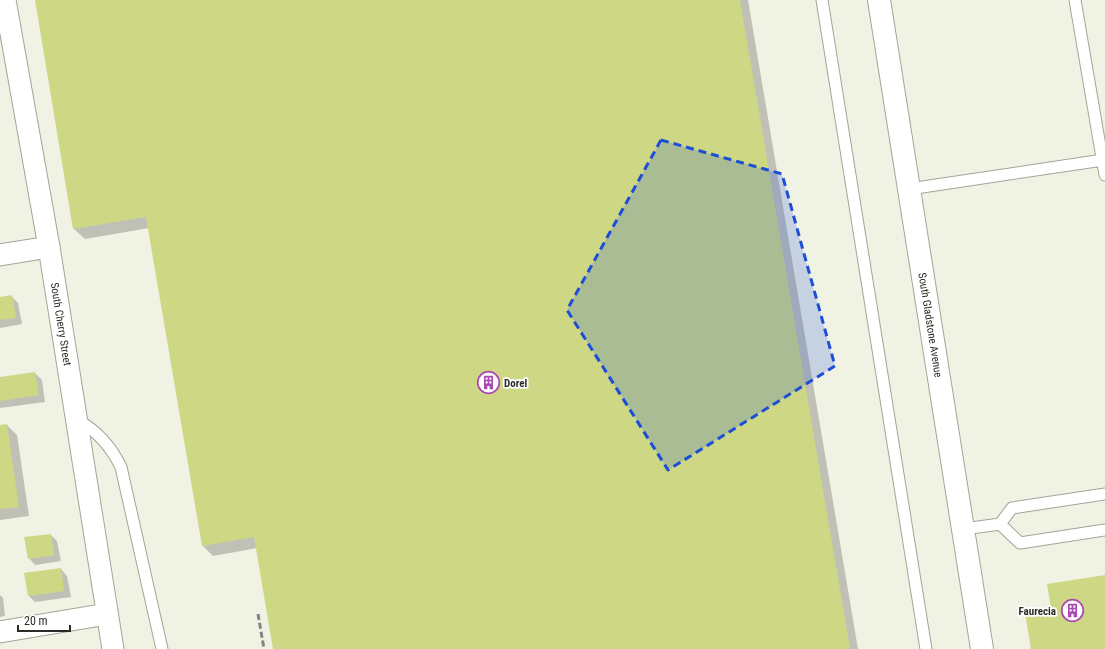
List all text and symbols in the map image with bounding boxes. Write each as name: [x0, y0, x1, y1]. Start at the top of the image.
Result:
street label: South Gladstone Avenue: [916, 272, 945, 378]
street label: South Cherry Street: [48, 282, 74, 367]
building icon: Dorel: [476, 370, 502, 396]
place label: Dorel: [504, 377, 527, 390]
building icon: Faurecia: [1059, 598, 1085, 624]
place label: Faurecia: [1019, 605, 1056, 618]
scale bar: [18, 607, 70, 633]
text: 20 m: [24, 614, 48, 628]

